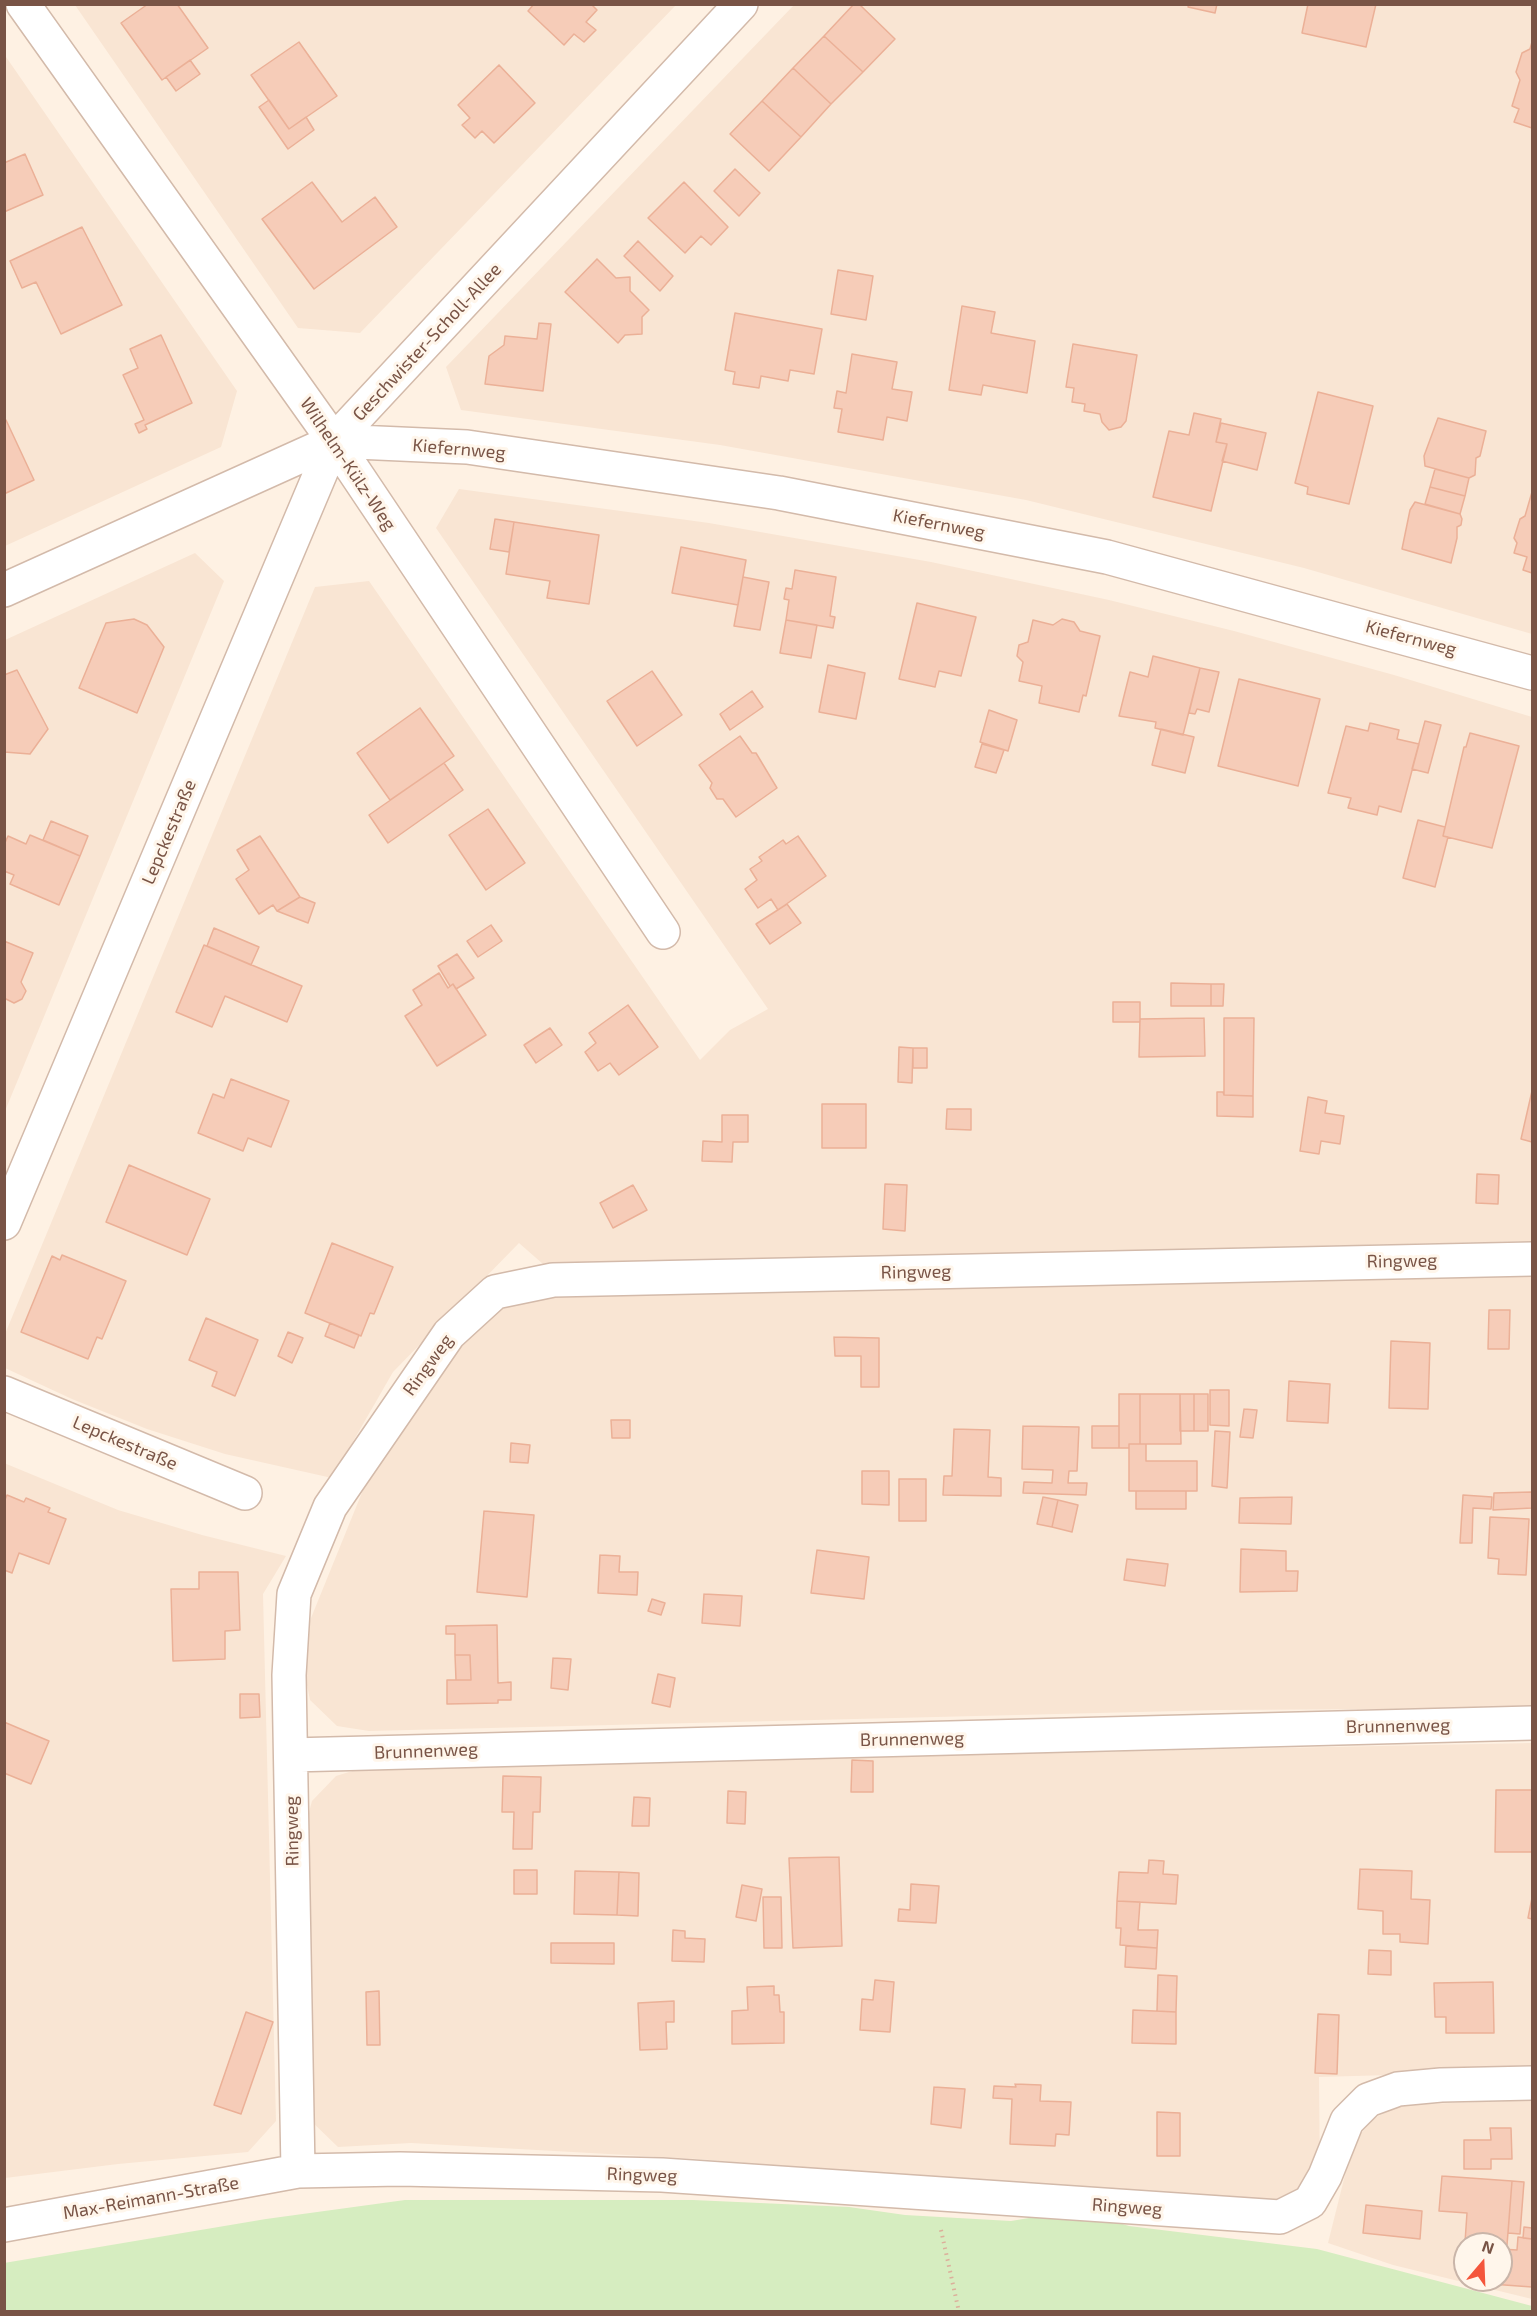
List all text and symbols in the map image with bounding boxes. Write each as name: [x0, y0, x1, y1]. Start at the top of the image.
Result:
street label: Geschwister-Scholl-Allee: [348, 259, 506, 425]
street label: Wilhelm-Külz-Weg: [296, 393, 400, 535]
street label: Kiefernweg: [412, 434, 506, 464]
street label: Kiefernweg: [891, 504, 987, 544]
street label: Kiefernweg: [1363, 615, 1459, 661]
street label: Lepckestraße: [137, 776, 201, 888]
street label: Ringweg: [1367, 1250, 1437, 1272]
street label: Ringweg: [881, 1261, 951, 1283]
street label: Ringweg: [399, 1330, 457, 1400]
street label: Lepckestraße: [69, 1411, 181, 1475]
street label: Brunnenweg: [1346, 1714, 1450, 1738]
street label: Brunnenweg: [860, 1727, 964, 1751]
street label: Brunnenweg: [374, 1738, 478, 1764]
street label: Ringweg: [281, 1796, 303, 1866]
street label: Ringweg: [606, 2163, 678, 2187]
street label: Max-Reimann-Straße: [61, 2172, 241, 2224]
street label: Ringweg: [1091, 2194, 1163, 2220]
north arrow: [1453, 2232, 1513, 2292]
text: N: [1480, 2236, 1497, 2257]

